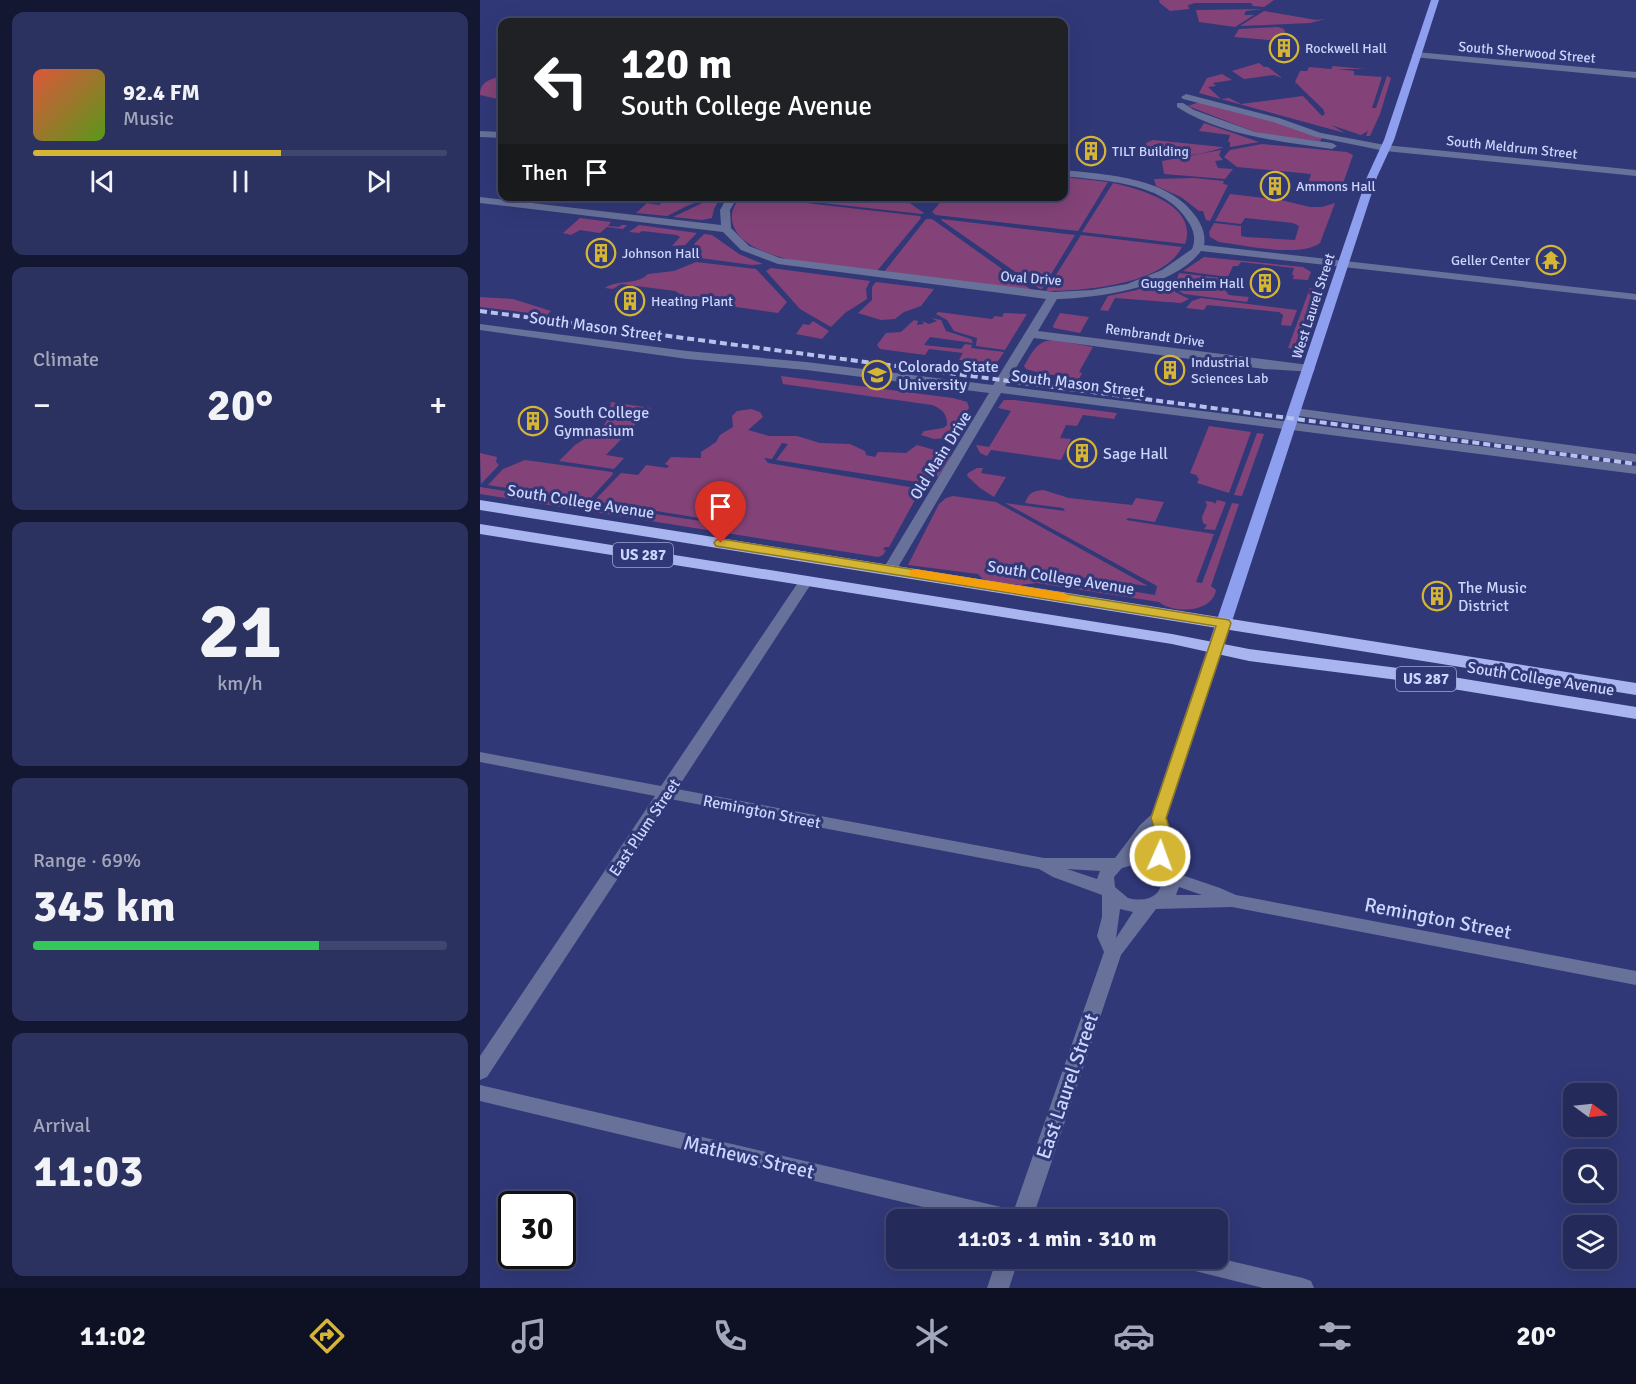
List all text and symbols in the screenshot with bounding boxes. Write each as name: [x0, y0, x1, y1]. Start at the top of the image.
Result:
building icon: Rockwell Hall: [1268, 32, 1300, 64]
street label: South Sherwood Street: [1458, 38, 1596, 67]
text: 120 m: [621, 39, 732, 90]
place label: Rockwell Hall: [1305, 40, 1387, 57]
icon: left: [522, 42, 600, 120]
text: 92.4 FM: [123, 79, 200, 106]
text: South College Avenue: [621, 90, 872, 123]
text: Music: [123, 106, 174, 131]
street label: South Meldrum Street: [1446, 132, 1578, 163]
building icon: TILT Building: [1075, 135, 1107, 167]
place label: TILT Building: [1112, 143, 1189, 160]
icon: arrive: [580, 156, 613, 189]
text: Then: [522, 159, 568, 186]
icon: previous: [86, 165, 119, 198]
icon: pause: [224, 165, 257, 198]
icon: next: [362, 165, 395, 198]
building icon: Ammons Hall: [1259, 170, 1291, 202]
place label: Ammons Hall: [1296, 178, 1376, 195]
building icon: Johnson Hall: [585, 237, 617, 269]
temple icon: Geller Center: [1535, 244, 1567, 276]
place label: Johnson Hall: [622, 245, 700, 262]
street label: West Laurel Street: [1288, 251, 1339, 361]
place label: Geller Center: [1451, 252, 1531, 269]
building icon: Guggenheim Hall: [1249, 267, 1281, 299]
street label: Oval Drive: [1000, 268, 1062, 289]
place label: Guggenheim Hall: [1141, 275, 1244, 292]
building icon: Heating Plant: [614, 285, 646, 317]
place label: Heating Plant: [651, 293, 733, 310]
street label: South Mason Street: [528, 308, 664, 346]
street label: Rembrandt Drive: [1104, 320, 1206, 351]
text: Climate: [33, 347, 99, 372]
building icon: Industrial Sciences Lab: [1154, 354, 1186, 386]
place label: Industrial Sciences Lab: [1191, 354, 1268, 387]
place label: Colorado State University: [898, 357, 999, 395]
school or university icon: Colorado State University: [861, 359, 893, 391]
street label: South Mason Street: [1010, 366, 1146, 402]
text: 20°: [207, 378, 273, 433]
text: −: [33, 385, 51, 426]
text: +: [429, 385, 447, 426]
place label: South College Gymnasium: [554, 403, 649, 441]
building icon: South College Gymnasium: [517, 405, 549, 437]
street label: Old Main Drive: [906, 408, 976, 503]
building icon: Sage Hall: [1066, 437, 1098, 469]
place label: Sage Hall: [1103, 444, 1168, 464]
street label: South College Avenue: [506, 480, 656, 523]
pin: [695, 481, 746, 543]
icon: arrive: [704, 490, 737, 523]
road number: US 287: [613, 543, 673, 567]
street label: South College Avenue: [986, 556, 1136, 599]
place label: The Music District: [1458, 578, 1527, 616]
building icon: The Music District: [1421, 580, 1453, 612]
text: 21: [198, 584, 282, 680]
street label: South College Avenue: [1466, 657, 1616, 700]
road number: US 287: [1396, 667, 1456, 691]
text: km/h: [217, 671, 263, 696]
street label: East Plum Street: [605, 775, 685, 880]
street label: Remington Street: [701, 791, 823, 833]
position arrow: [1128, 824, 1192, 888]
text: Range · 69%: [33, 848, 141, 873]
text: 345 km: [33, 879, 176, 934]
street label: Remington Street: [1362, 892, 1514, 945]
street label: East Laurel Street: [1031, 1010, 1104, 1162]
north arrow: [1563, 1083, 1617, 1137]
map controls: [1563, 1083, 1617, 1269]
text: Arrival: [33, 1113, 91, 1138]
street label: Mathews Street: [681, 1130, 817, 1185]
text: 11:03: [33, 1144, 143, 1199]
button: search: [1563, 1149, 1617, 1203]
speed limit sign: 30: [498, 1191, 576, 1269]
button: layers: [1563, 1215, 1617, 1269]
text: 11:03 · 1 min · 310 m: [957, 1225, 1157, 1252]
icon: directions: [306, 1315, 348, 1357]
icon: music: [508, 1315, 550, 1357]
icon: phone: [709, 1315, 751, 1357]
icon: climate: [911, 1315, 953, 1357]
icon: car: [1113, 1315, 1155, 1357]
icon: filters: [1314, 1315, 1356, 1357]
text: 11:02: [80, 1320, 146, 1353]
text: 20°: [1516, 1320, 1556, 1353]

